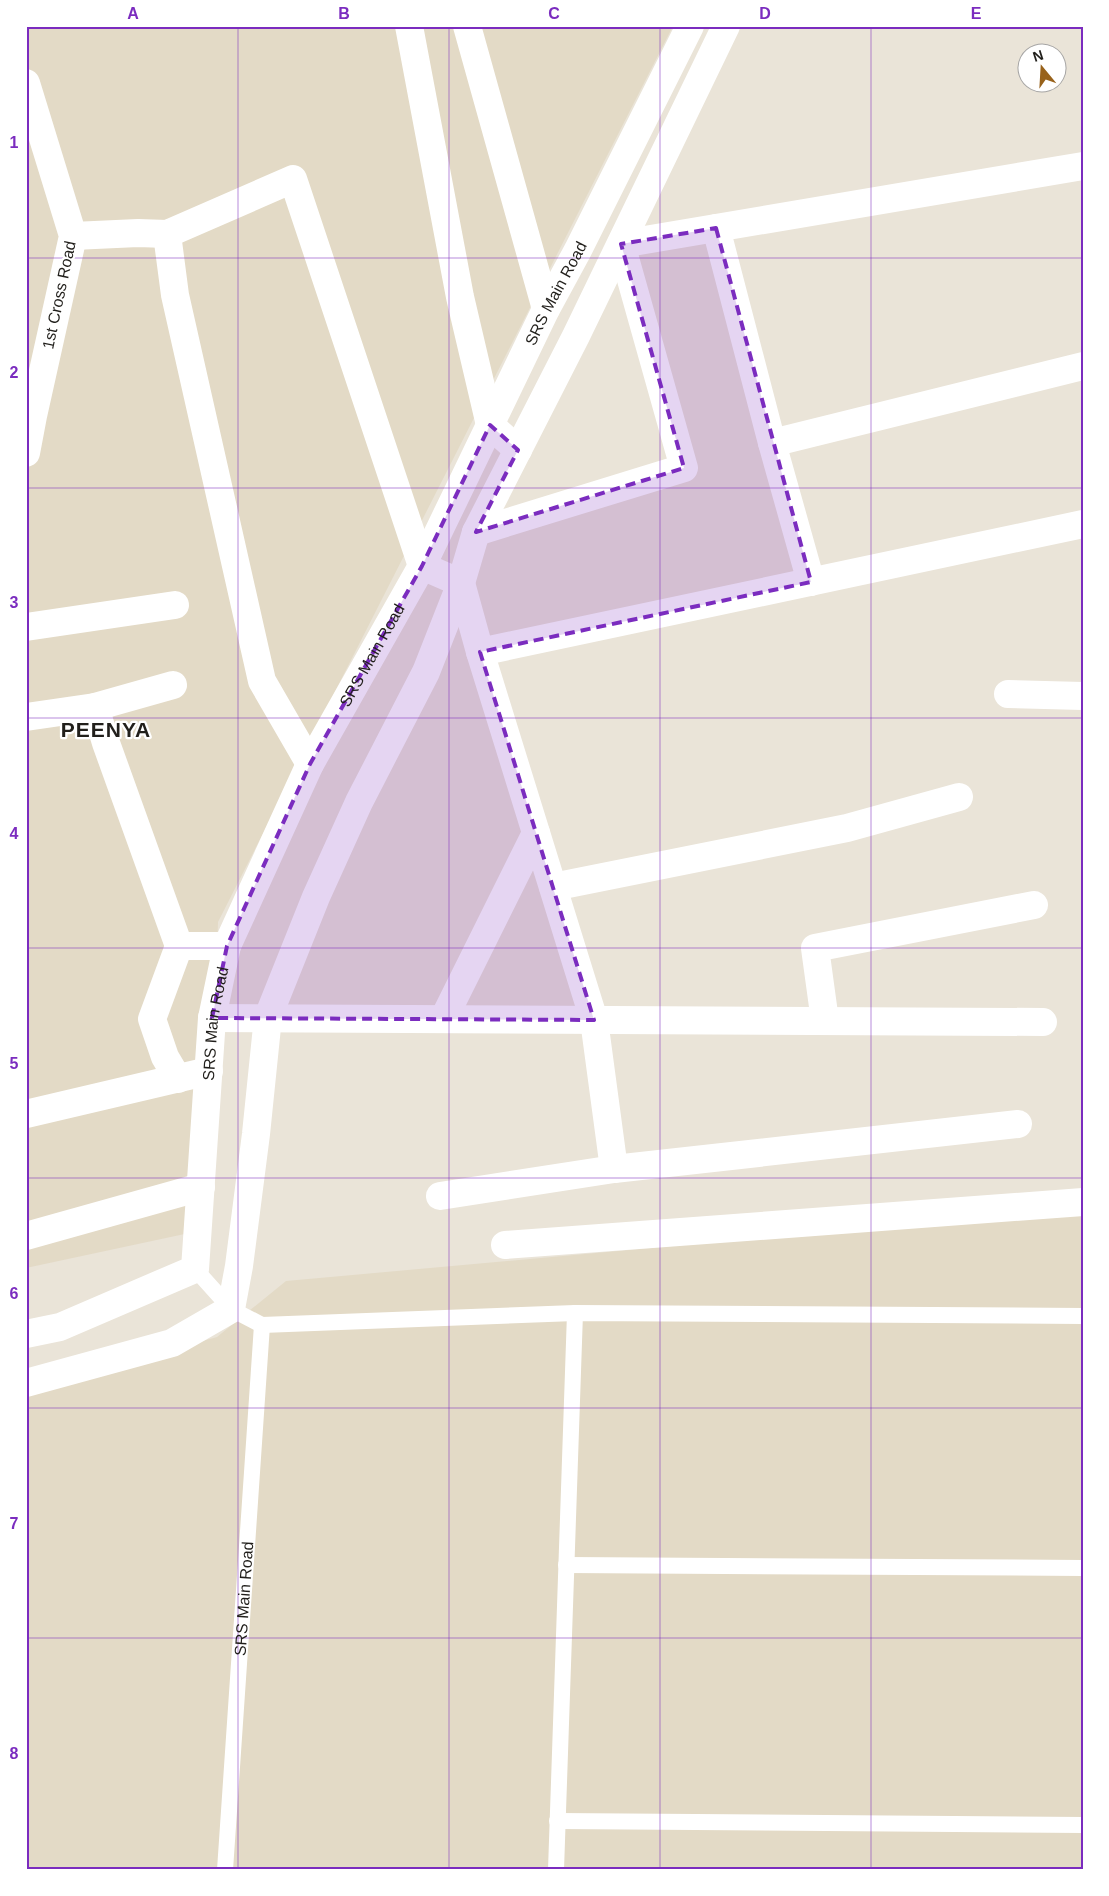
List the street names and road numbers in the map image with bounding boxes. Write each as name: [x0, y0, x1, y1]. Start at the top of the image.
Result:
street label: SRS Main Road: [521, 238, 589, 348]
street label: 1st Cross Road: [39, 239, 79, 351]
street label: SRS Main Road: [336, 601, 407, 709]
street label: SRS Main Road: [199, 965, 231, 1081]
street label: SRS Main Road: [231, 1541, 256, 1656]

